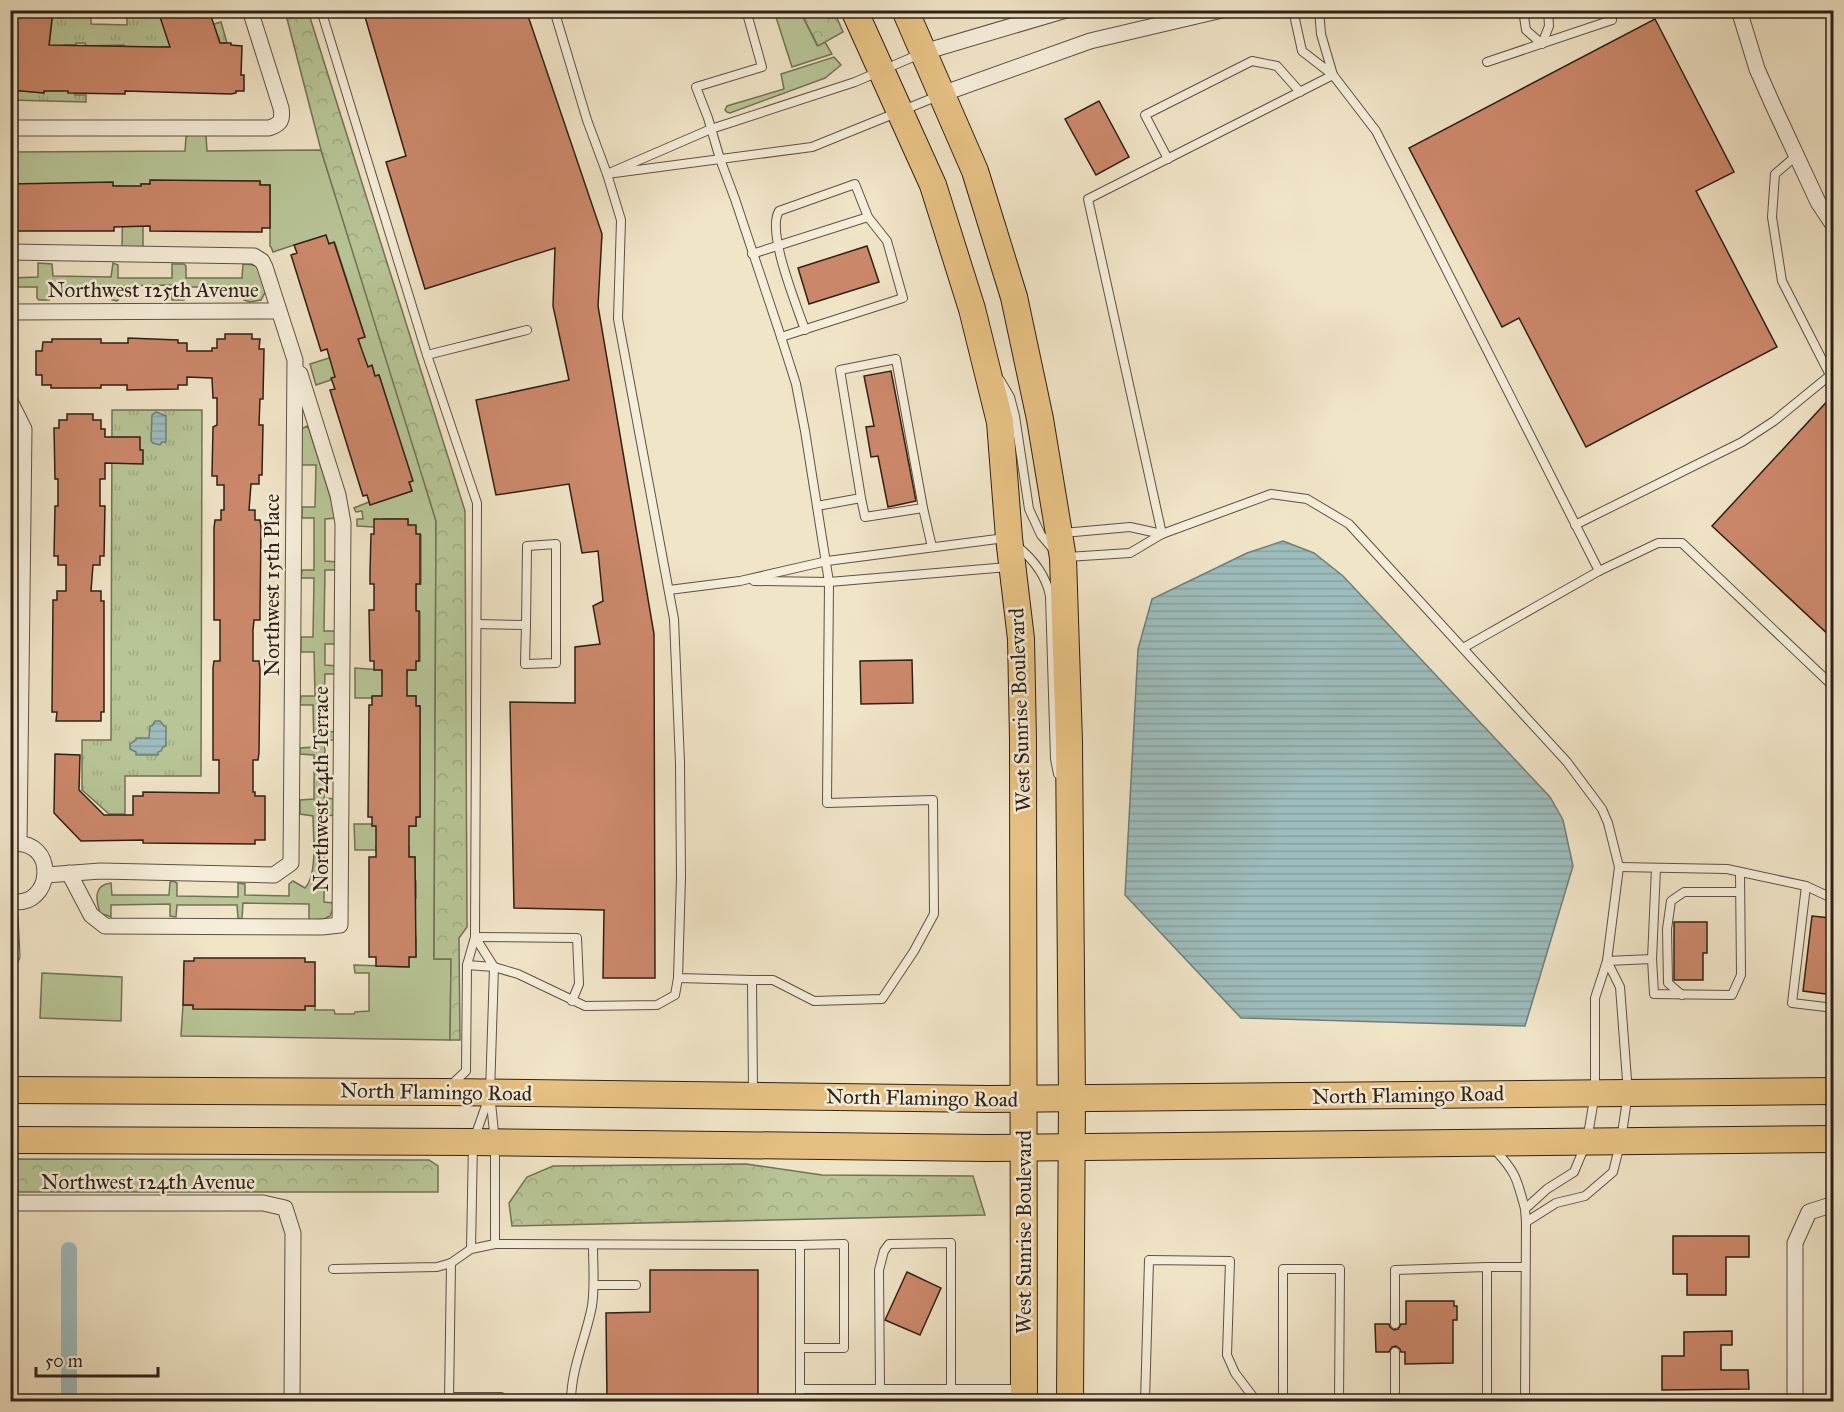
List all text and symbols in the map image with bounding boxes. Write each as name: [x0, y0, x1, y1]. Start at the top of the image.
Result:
street label: Northwest 125th Avenue: [47, 277, 259, 303]
street label: Northwest 15th Place: [259, 493, 285, 676]
street label: West Sunrise Boulevard: [1003, 607, 1037, 812]
street label: Northwest 24th Terrace: [308, 686, 334, 892]
street label: North Flamingo Road: [340, 1077, 533, 1107]
street label: North Flamingo Road: [1312, 1080, 1505, 1110]
street label: North Flamingo Road: [826, 1083, 1019, 1113]
street label: West Sunrise Boulevard: [1011, 1130, 1037, 1334]
street label: Northwest 124th Avenue: [41, 1169, 255, 1195]
scale bar: [36, 1340, 158, 1378]
text: 50 m: [45, 1350, 83, 1372]

